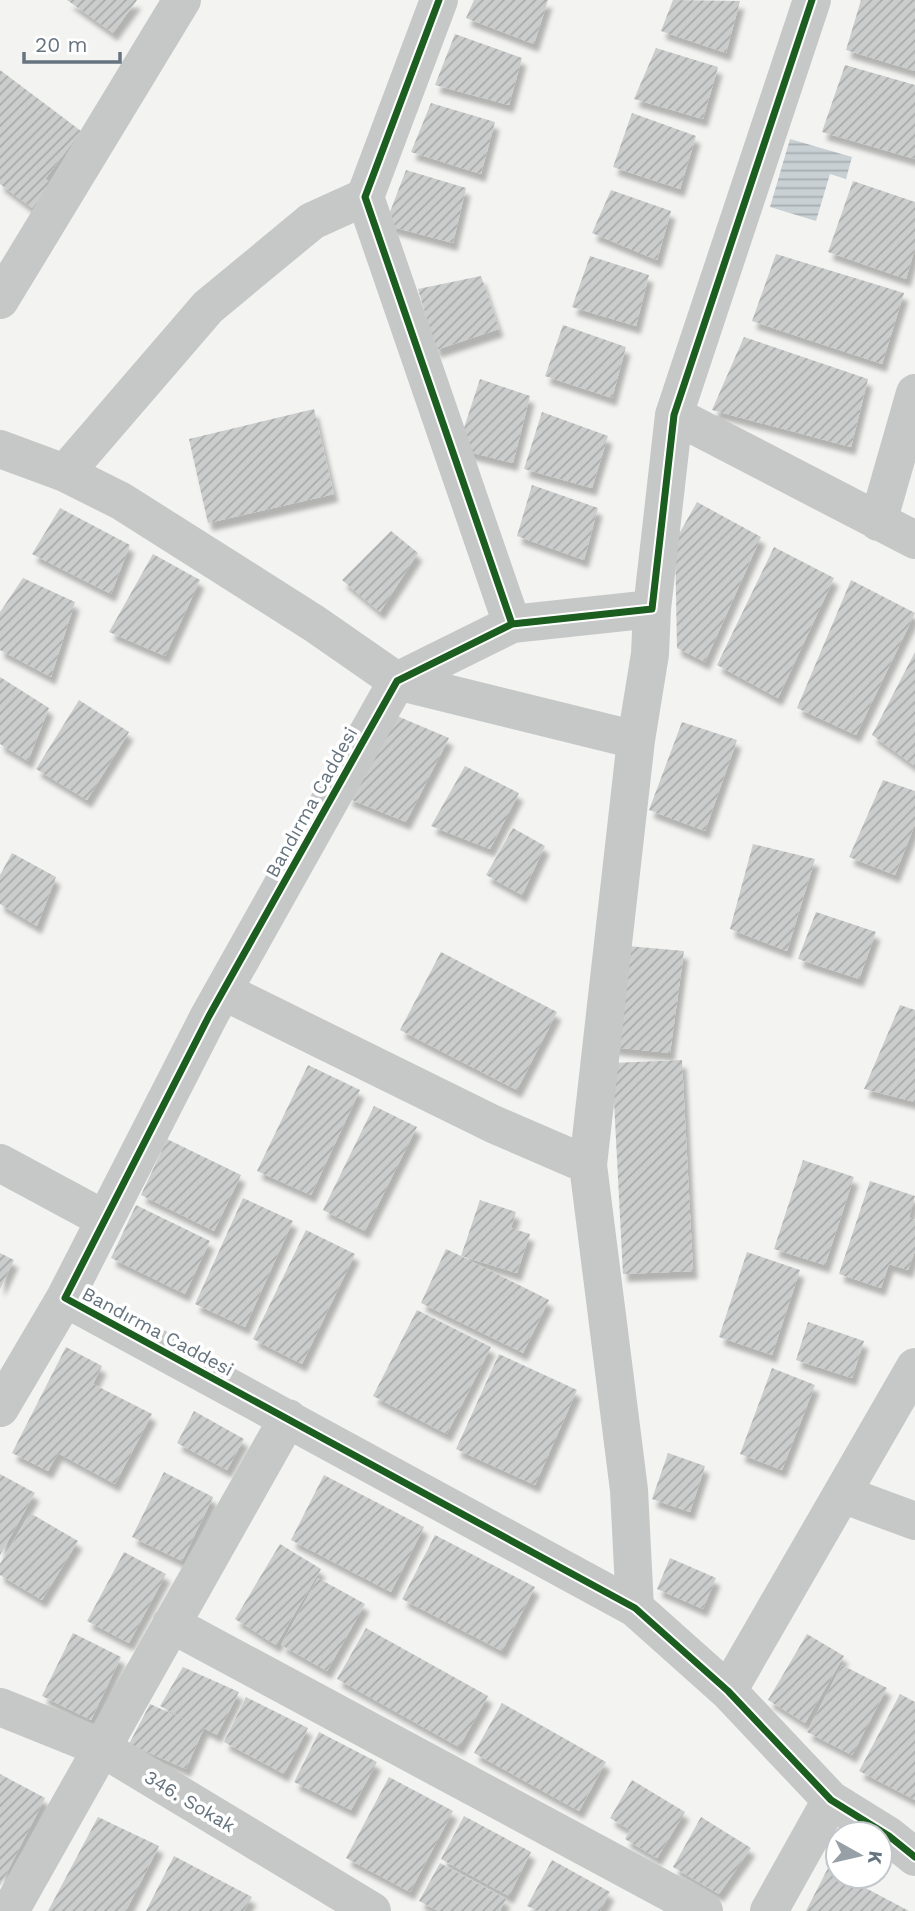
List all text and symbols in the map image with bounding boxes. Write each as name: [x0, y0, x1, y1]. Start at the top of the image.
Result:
scale bar: [24, 21, 121, 65]
text: 20 m: [35, 32, 87, 57]
street label: Bandırma Caddesi: [261, 723, 362, 881]
street label: Bandırma Caddesi: [78, 1282, 237, 1381]
street label: 346. Sokak: [140, 1765, 239, 1838]
north arrow: [824, 1820, 894, 1890]
text: K: [863, 1849, 888, 1865]

